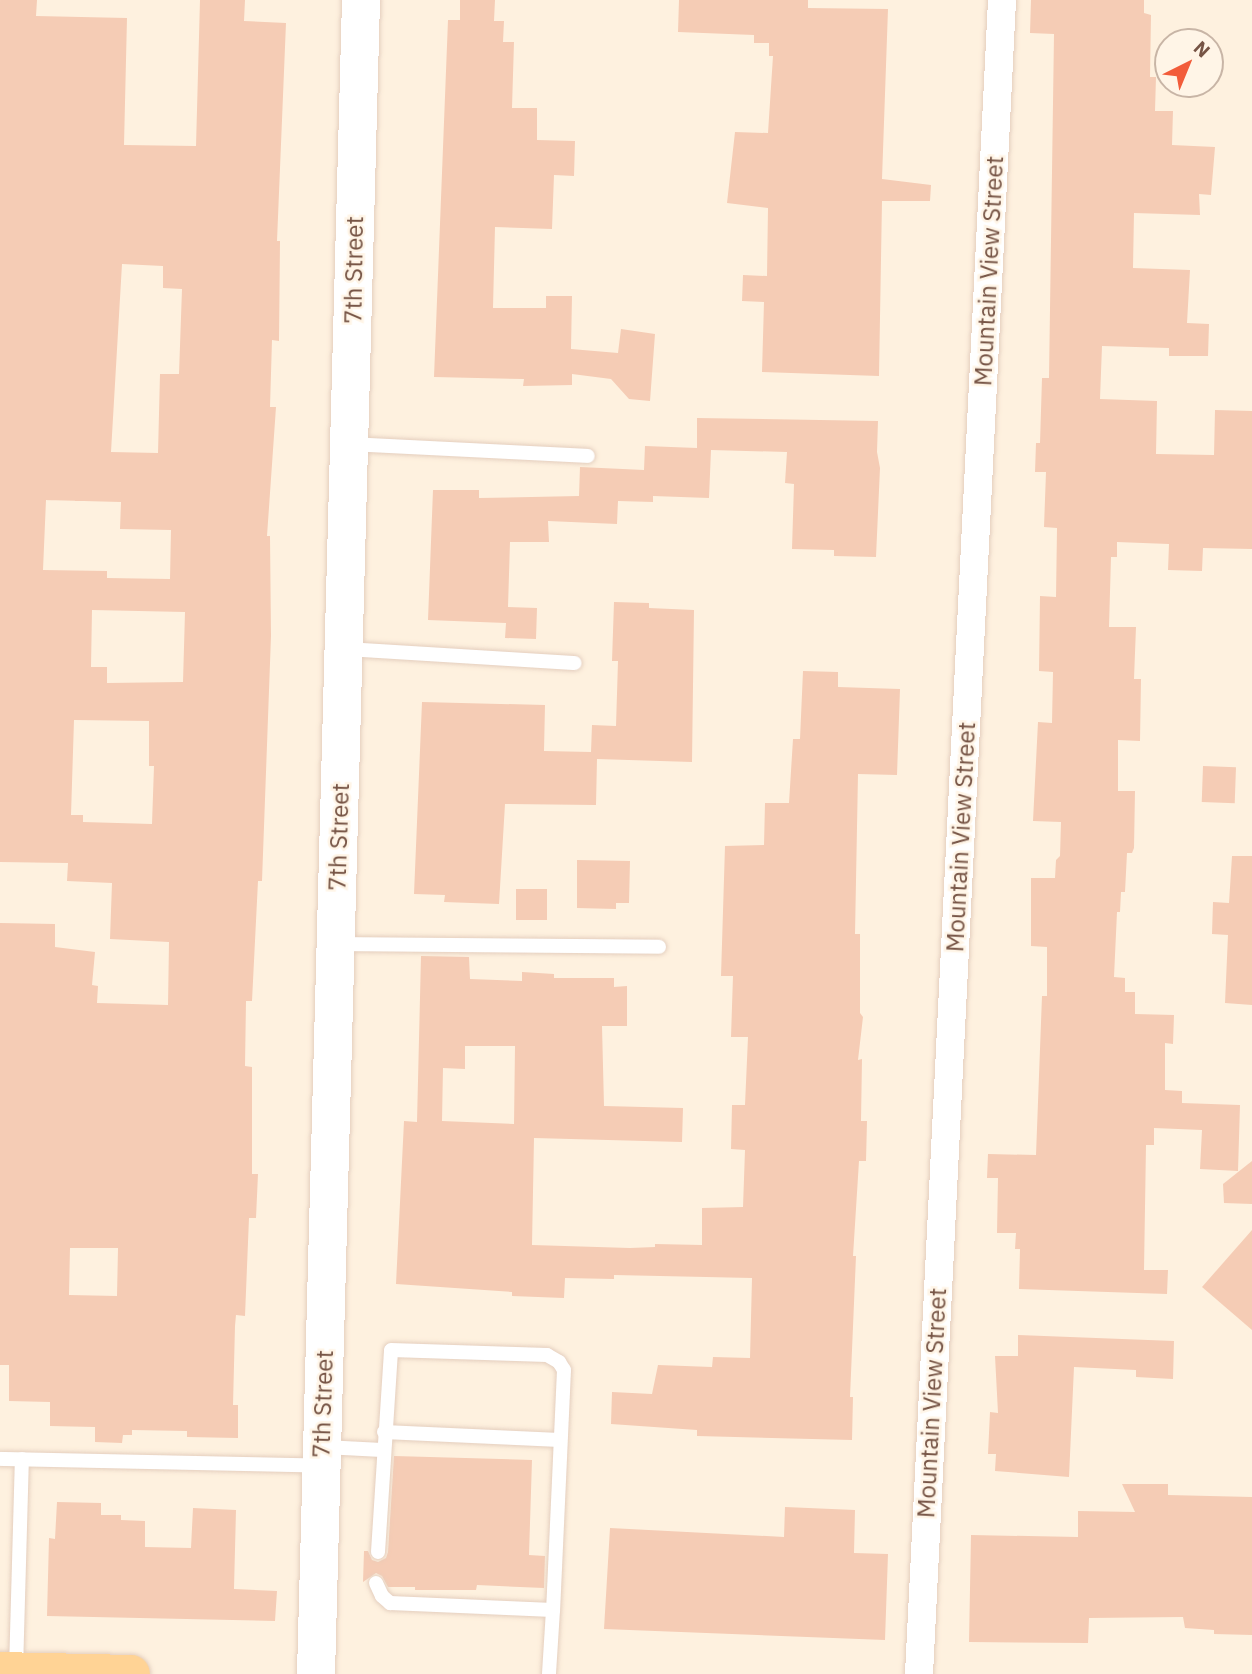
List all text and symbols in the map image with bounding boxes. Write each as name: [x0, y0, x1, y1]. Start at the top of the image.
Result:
north arrow: [1154, 28, 1224, 98]
text: N: [1189, 36, 1215, 63]
street label: Mountain View Street: [969, 155, 1009, 387]
street label: 7th Street: [339, 216, 369, 324]
street label: Mountain View Street: [941, 721, 981, 953]
street label: 7th Street: [323, 783, 355, 891]
street label: Mountain View Street: [912, 1287, 952, 1519]
street label: 7th Street: [307, 1350, 339, 1458]

